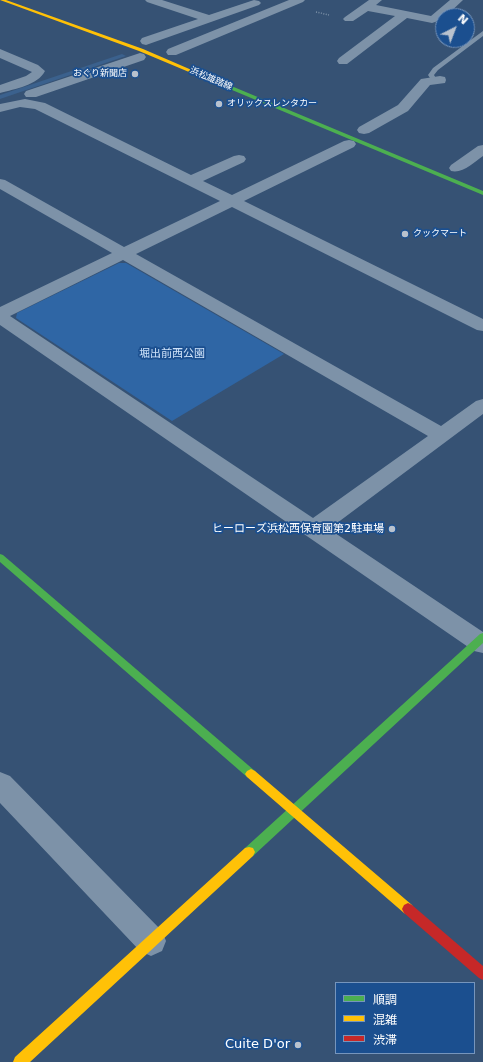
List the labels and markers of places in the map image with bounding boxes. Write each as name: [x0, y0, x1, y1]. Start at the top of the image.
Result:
place label: おぐり新聞店: [73, 69, 127, 79]
marker: おぐり新聞店: [130, 69, 140, 79]
marker: オリックスレンタカー: [214, 99, 224, 109]
place label: オリックスレンタカー: [227, 99, 317, 109]
marker: クックマート: [400, 229, 410, 239]
place label: クックマート: [413, 229, 467, 239]
place label: ヒーローズ浜松西保育園第2駐車場: [212, 522, 384, 536]
marker: ヒーローズ浜松西保育園第2駐車場: [387, 524, 397, 534]
place label: Cuite D'or: [225, 1037, 290, 1053]
marker: Cuite D'or: [293, 1040, 303, 1050]

